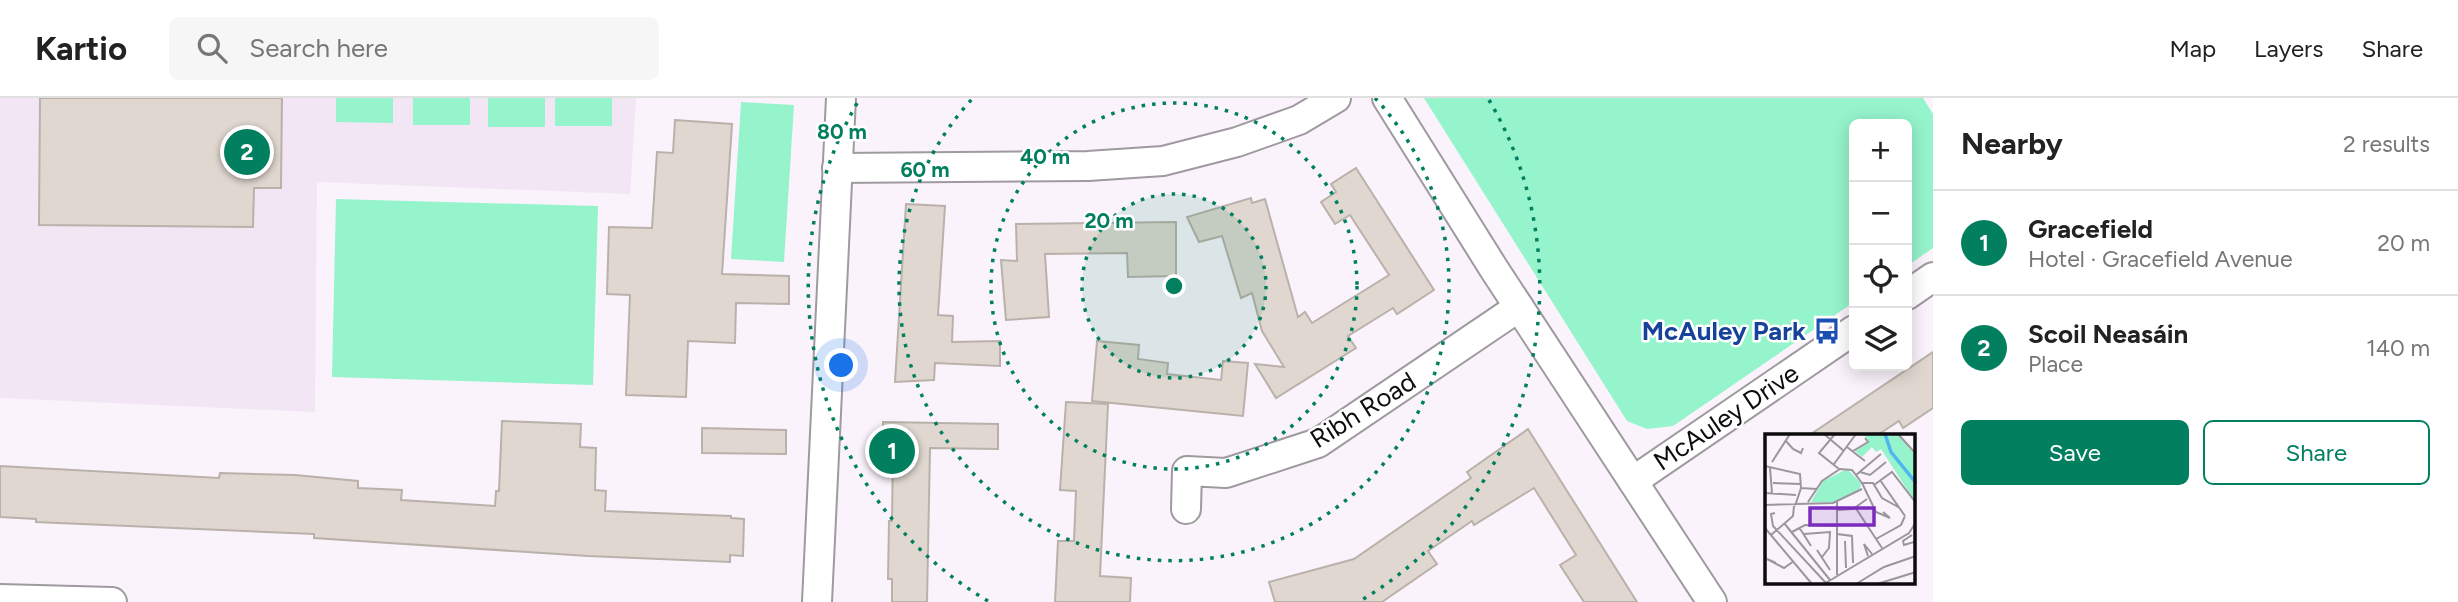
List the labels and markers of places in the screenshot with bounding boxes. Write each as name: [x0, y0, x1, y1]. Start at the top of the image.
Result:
pin: 2: [224, 126, 270, 178]
centre of rings: [1162, 274, 1186, 298]
place label: McAuley Park: [1642, 315, 1806, 347]
bus stop icon: McAuley Park: [1812, 316, 1842, 346]
pin: 1: [869, 425, 915, 477]

